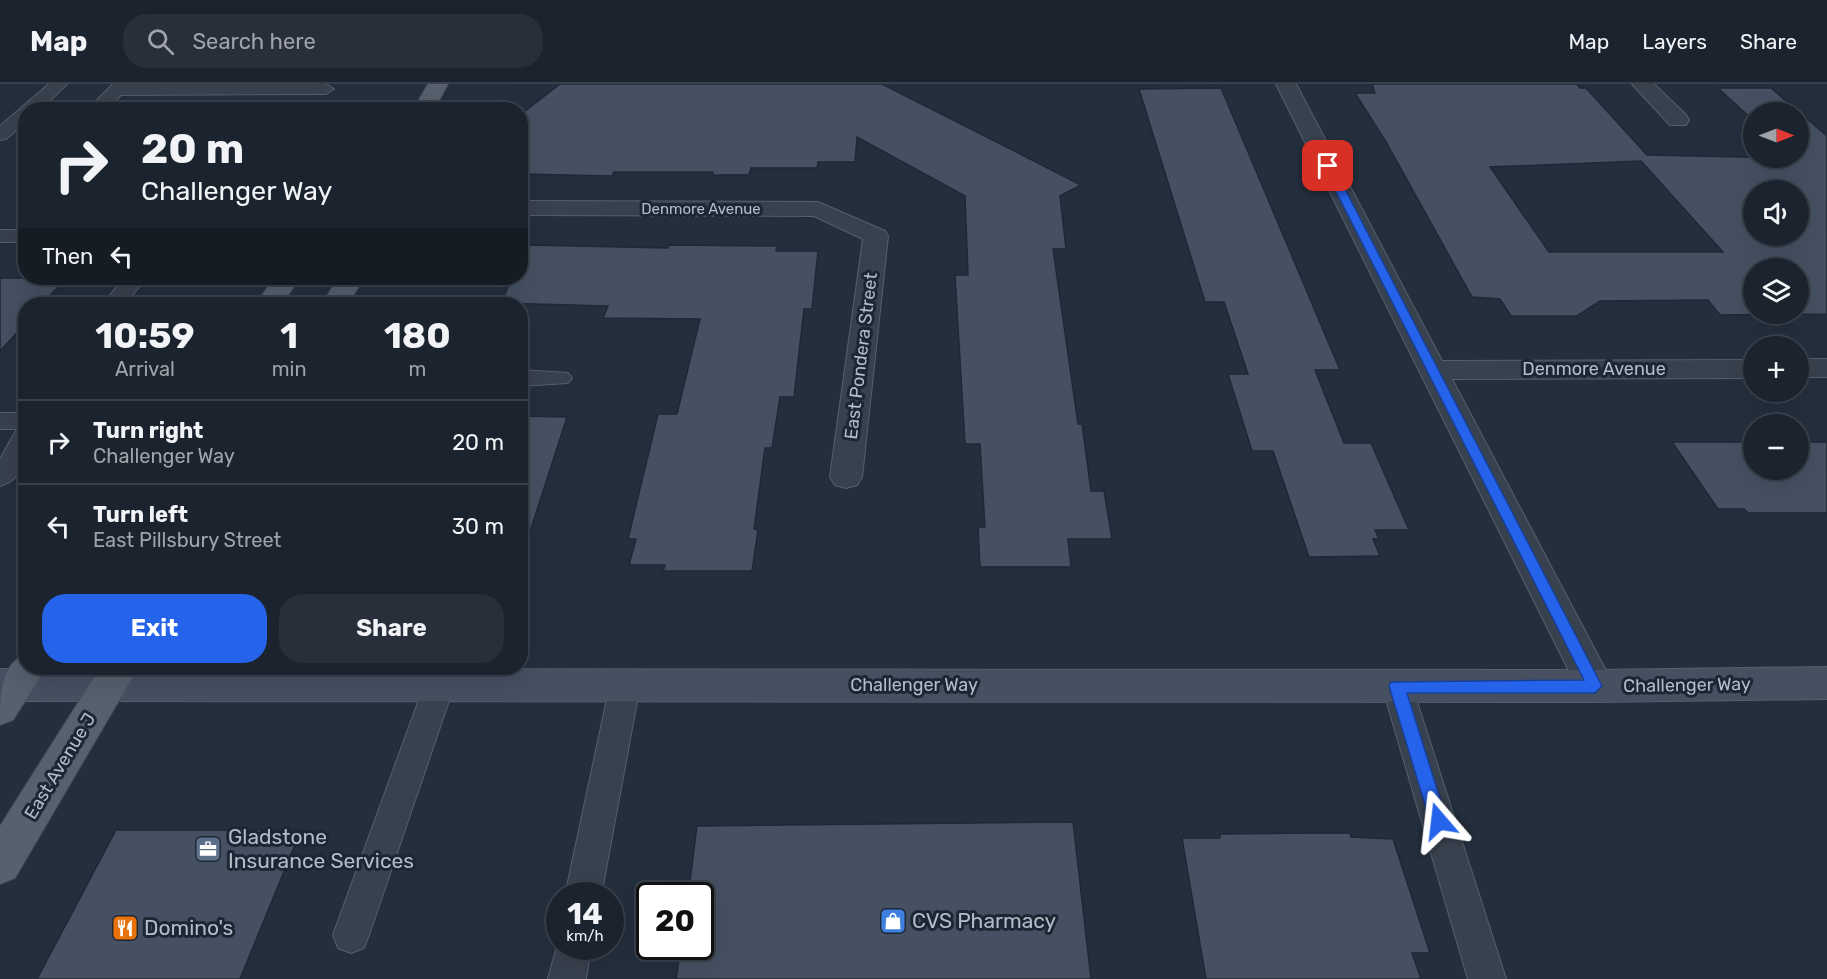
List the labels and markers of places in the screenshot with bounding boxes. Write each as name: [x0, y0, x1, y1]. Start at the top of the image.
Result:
pin: [1302, 140, 1353, 191]
place label: Gladstone Insurance Services: [228, 824, 414, 873]
office icon: Gladstone Insurance Services: [193, 834, 223, 864]
shop icon: CVS Pharmacy: [878, 906, 908, 936]
place label: CVS Pharmacy: [912, 908, 1057, 933]
restaurant icon: Domino's: [110, 913, 140, 943]
place label: Domino's: [144, 915, 233, 940]

